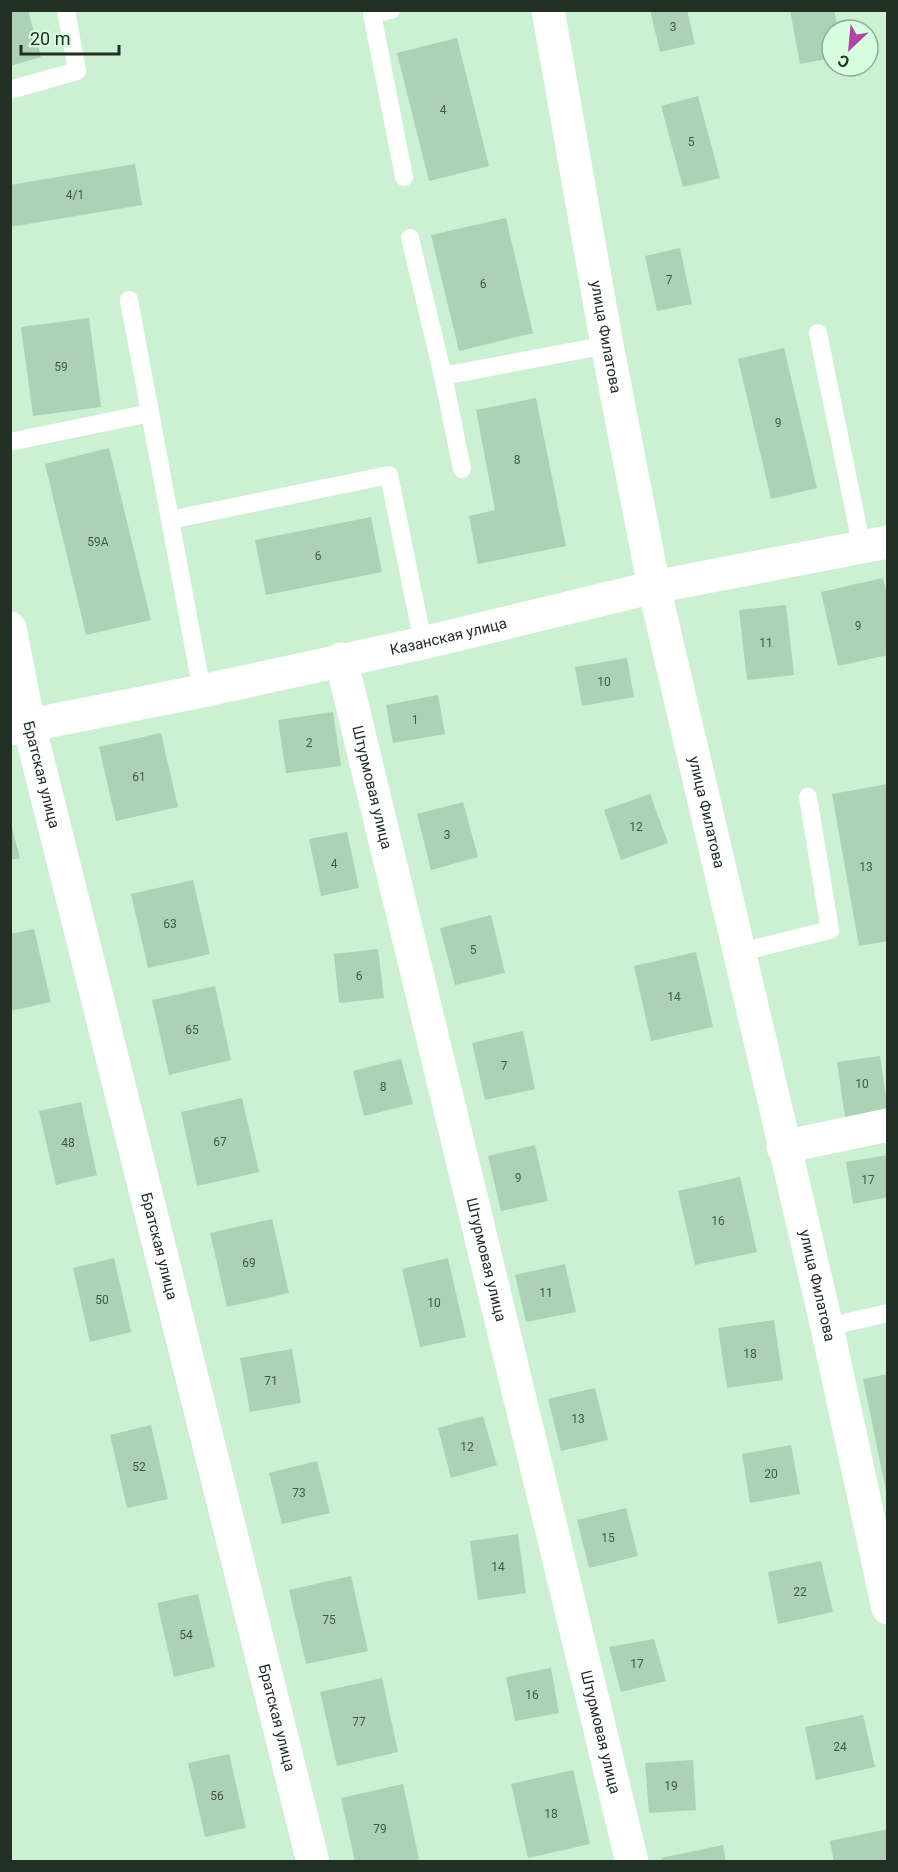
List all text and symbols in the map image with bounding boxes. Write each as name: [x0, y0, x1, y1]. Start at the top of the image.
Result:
scale bar: [21, 18, 118, 56]
north arrow: [820, 18, 880, 78]
house number: 3: [670, 20, 676, 34]
text: 20 m: [30, 28, 70, 49]
text: С: [835, 50, 853, 72]
house number: 4: [440, 103, 447, 117]
house number: 5: [688, 135, 695, 149]
house number: 4/1: [66, 188, 84, 202]
house number: 7: [666, 273, 673, 287]
house number: 6: [480, 277, 487, 291]
street label: улица Филатова: [587, 279, 625, 395]
house number: 59: [54, 360, 68, 374]
house number: 9: [775, 416, 781, 430]
house number: 8: [514, 453, 521, 467]
house number: 59А: [87, 535, 109, 549]
house number: 6: [315, 549, 322, 563]
street label: Казанская улица: [388, 614, 509, 659]
house number: 9: [855, 619, 861, 633]
house number: 11: [759, 636, 773, 650]
house number: 10: [597, 675, 611, 689]
house number: 1: [412, 713, 418, 727]
street label: Братская улица: [19, 719, 63, 830]
street label: Штурмовая улица: [348, 724, 396, 851]
house number: 2: [306, 736, 313, 750]
street label: улица Филатова: [685, 755, 728, 870]
house number: 61: [132, 770, 146, 784]
house number: 12: [629, 820, 643, 834]
house number: 3: [444, 828, 450, 842]
house number: 4: [331, 857, 338, 871]
house number: 13: [859, 860, 873, 874]
house number: 63: [163, 917, 177, 931]
house number: 5: [470, 943, 477, 957]
house number: 6: [356, 969, 363, 983]
house number: 14: [667, 990, 681, 1004]
house number: 65: [185, 1023, 199, 1037]
house number: 7: [501, 1059, 508, 1073]
house number: 10: [855, 1077, 869, 1091]
house number: 8: [380, 1080, 387, 1094]
house number: 67: [213, 1135, 227, 1149]
house number: 48: [61, 1136, 75, 1150]
house number: 9: [515, 1171, 521, 1185]
house number: 17: [861, 1173, 875, 1187]
street label: Братская улица: [137, 1191, 181, 1302]
street label: Штурмовая улица: [463, 1196, 510, 1323]
house number: 16: [711, 1214, 725, 1228]
street label: улица Филатова: [796, 1228, 839, 1343]
house number: 69: [242, 1256, 256, 1270]
house number: 11: [539, 1286, 553, 1300]
house number: 50: [95, 1293, 109, 1307]
house number: 10: [427, 1296, 441, 1310]
house number: 18: [743, 1347, 757, 1361]
house number: 71: [264, 1374, 278, 1388]
house number: 13: [571, 1412, 585, 1426]
house number: 12: [460, 1440, 474, 1454]
house number: 52: [132, 1460, 146, 1474]
house number: 20: [764, 1467, 778, 1481]
house number: 73: [292, 1486, 306, 1500]
house number: 15: [601, 1531, 615, 1545]
house number: 14: [491, 1560, 505, 1574]
house number: 22: [793, 1585, 807, 1599]
house number: 75: [322, 1613, 336, 1627]
house number: 54: [179, 1628, 193, 1642]
house number: 17: [630, 1657, 644, 1671]
street label: Братская улица: [255, 1662, 299, 1773]
street label: Штурмовая улица: [577, 1668, 624, 1796]
house number: 16: [525, 1688, 539, 1702]
house number: 77: [352, 1715, 366, 1729]
house number: 24: [833, 1740, 847, 1754]
house number: 19: [664, 1779, 678, 1793]
house number: 56: [210, 1789, 224, 1803]
house number: 18: [544, 1807, 558, 1821]
house number: 79: [373, 1822, 387, 1836]

